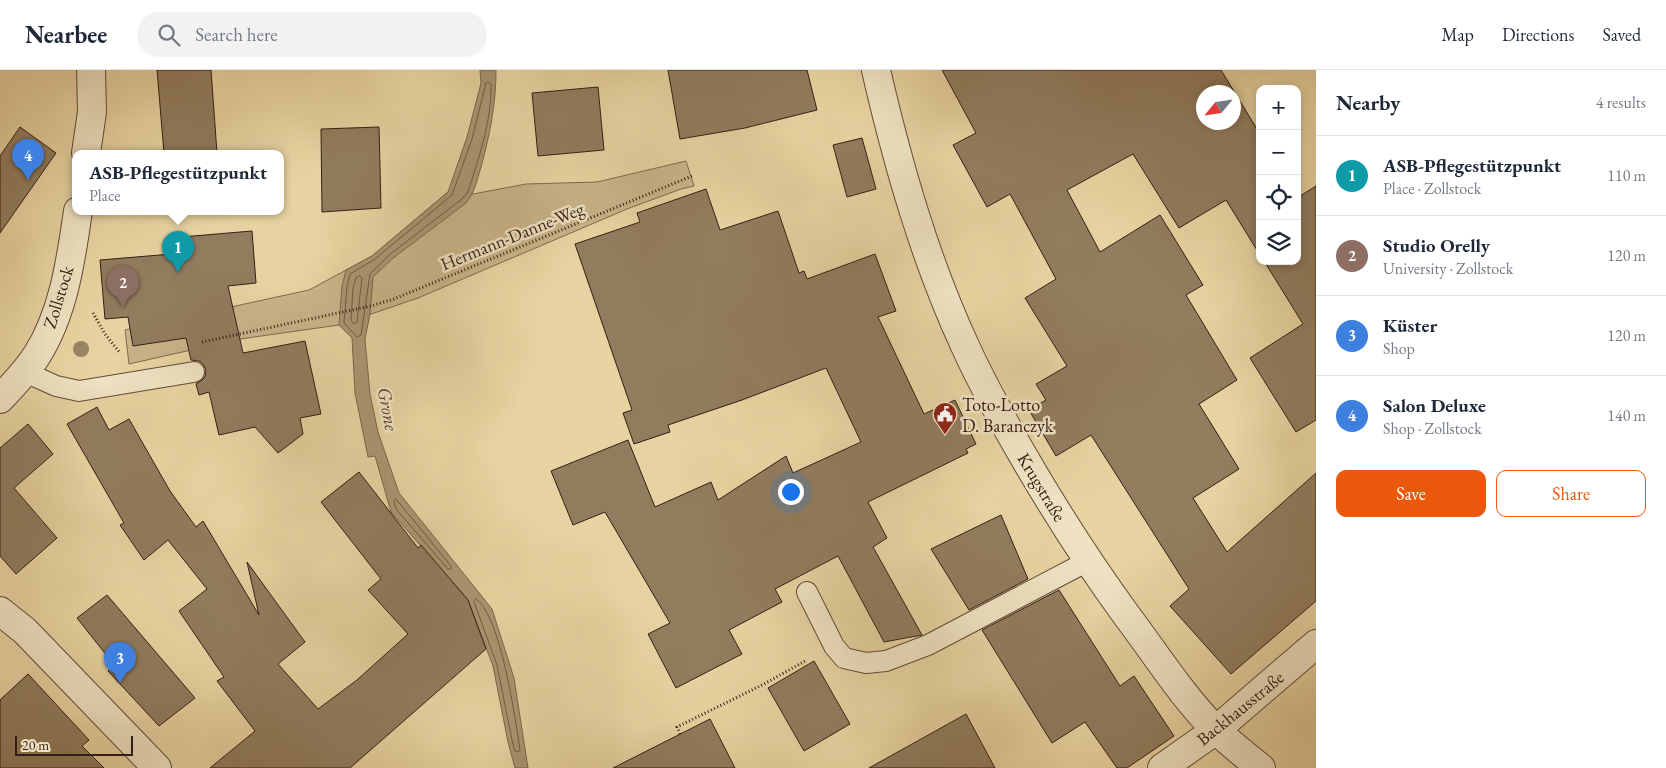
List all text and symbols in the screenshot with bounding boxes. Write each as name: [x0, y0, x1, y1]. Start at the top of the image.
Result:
search box: [137, 12, 487, 57]
text: Nearbee: [25, 19, 107, 50]
icon: search: [155, 21, 183, 49]
text: Search here: [195, 22, 278, 47]
text: Map: [1442, 23, 1474, 46]
text: Directions: [1502, 23, 1574, 46]
text: Saved: [1602, 23, 1641, 46]
north arrow: [1196, 85, 1241, 130]
map controls: [1256, 85, 1301, 265]
button: +: [1256, 85, 1301, 130]
text: Nearby: [1336, 89, 1400, 116]
text: 4 results: [1596, 92, 1646, 113]
button: −: [1256, 130, 1301, 175]
pin: 4: [12, 139, 44, 180]
popup: [72, 150, 284, 215]
text: ASB-Pflegestützpunkt: [1383, 153, 1561, 178]
text: ASB-Pflegestützpunkt: [89, 160, 267, 185]
text: 1: [1348, 165, 1356, 186]
text: 110 m: [1607, 165, 1646, 186]
button: locate: [1256, 175, 1301, 220]
text: Place · Zollstock: [1383, 178, 1481, 199]
text: Place: [89, 185, 120, 206]
street label: Hermann-Danne-Weg: [437, 197, 587, 275]
button: layers: [1256, 220, 1301, 265]
pin: 1: [162, 231, 194, 272]
text: Studio Orelly: [1383, 233, 1490, 258]
text: 2: [1348, 245, 1356, 266]
text: 120 m: [1607, 245, 1646, 266]
text: University · Zollstock: [1383, 258, 1513, 279]
street label: Zollstock: [38, 262, 79, 331]
pin: 2: [107, 266, 139, 307]
text: Küster: [1383, 313, 1437, 338]
text: 3: [1348, 325, 1356, 346]
text: 120 m: [1607, 325, 1646, 346]
text: Shop: [1383, 338, 1415, 359]
water label: Grone: [372, 385, 405, 433]
place label: Toto-Lotto D. Baranczyk: [962, 393, 1054, 437]
text: Salon Deluxe: [1383, 393, 1486, 418]
public building icon: Toto-Lotto D. Baranczyk: [932, 401, 958, 435]
text: 4: [1348, 405, 1356, 426]
text: 140 m: [1607, 405, 1646, 426]
text: Shop · Zollstock: [1383, 418, 1482, 439]
street label: Krugstraße: [1012, 448, 1072, 526]
button: Save: [1336, 470, 1486, 517]
button: Share: [1496, 470, 1646, 517]
your location: [778, 479, 804, 505]
pin: 3: [104, 642, 136, 683]
street label: Backhausstraße: [1192, 666, 1288, 750]
scale bar: [15, 733, 132, 756]
text: 20 m: [22, 736, 49, 754]

